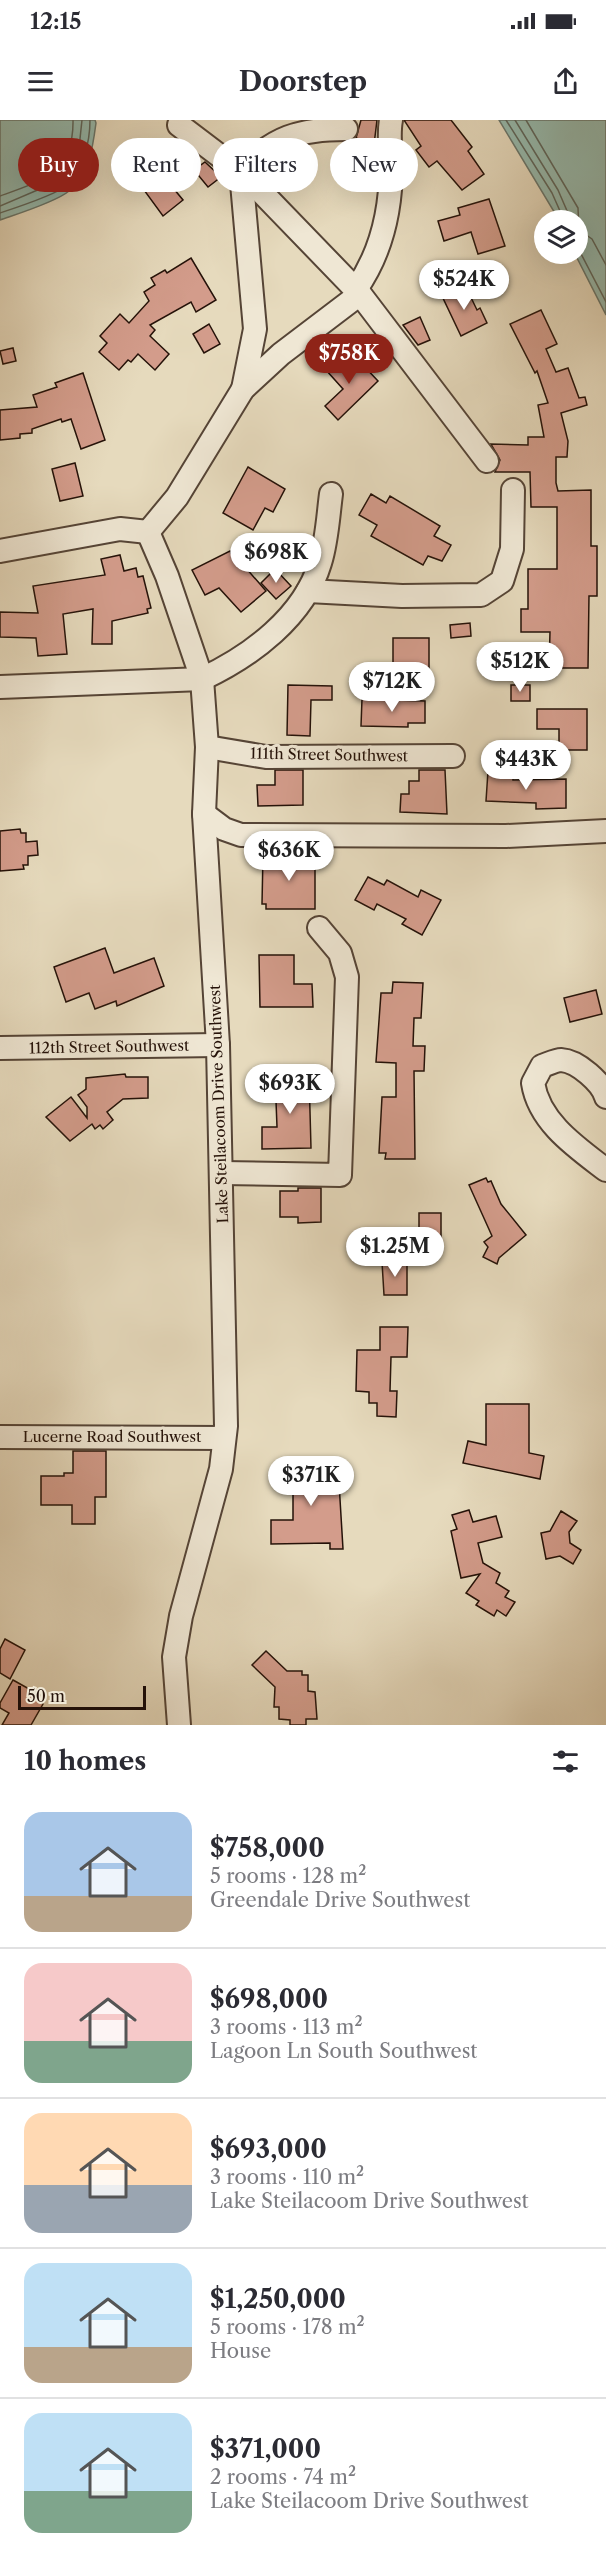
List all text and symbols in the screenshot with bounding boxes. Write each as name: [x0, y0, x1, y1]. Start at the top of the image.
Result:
text: 12:15: [30, 8, 81, 35]
icon: menu: [24, 65, 57, 98]
text: Doorstep: [239, 65, 367, 98]
icon: share: [549, 65, 582, 98]
chip: Buy: [18, 138, 99, 192]
chip: Rent: [111, 138, 201, 192]
chip: Filters: [213, 138, 318, 192]
chip: New: [330, 138, 418, 192]
map controls: [534, 210, 588, 264]
button: layers: [534, 210, 588, 264]
pin: $524K: [422, 260, 506, 311]
text: $524K: [433, 267, 495, 291]
pin: $758K: [307, 334, 391, 385]
text: $758K: [319, 341, 379, 365]
pin: $698K: [234, 533, 318, 584]
text: $698K: [244, 540, 308, 564]
pin: $512K: [478, 642, 562, 693]
text: $512K: [491, 649, 550, 673]
pin: $712K: [350, 662, 434, 713]
text: $712K: [363, 669, 421, 693]
pin: $443K: [484, 740, 568, 791]
street label: 111th Street Southwest: [250, 744, 409, 765]
text: $443K: [495, 747, 557, 771]
pin: $636K: [247, 831, 331, 882]
text: $636K: [258, 838, 320, 862]
street label: Lake Steilacoom Drive Southwest: [205, 984, 232, 1224]
street label: 112th Street Southwest: [29, 1036, 190, 1057]
pin: $693K: [248, 1064, 332, 1115]
text: $693K: [259, 1071, 321, 1095]
pin: $1.25M: [346, 1227, 444, 1278]
text: $1.25M: [360, 1234, 430, 1258]
street label: Lucerne Road Southwest: [23, 1427, 202, 1446]
pin: $371K: [269, 1456, 353, 1507]
text: $371K: [282, 1463, 340, 1487]
scale bar: [18, 1683, 146, 1710]
text: 50 m: [27, 1686, 65, 1706]
text: 10 homes: [24, 1745, 146, 1777]
icon: filters: [549, 1745, 582, 1778]
text: $758,000: [210, 1832, 325, 1864]
icon: home: [72, 1836, 144, 1908]
text: 5 rooms · 128 m²: [210, 1864, 366, 1888]
text: Greendale Drive Southwest: [210, 1888, 470, 1912]
text: $698,000: [210, 1983, 328, 2015]
icon: home: [72, 1987, 144, 2059]
text: 3 rooms · 113 m²: [210, 2015, 363, 2039]
text: Lagoon Ln South Southwest: [210, 2039, 477, 2063]
text: $693,000: [210, 2133, 327, 2165]
icon: home: [72, 2137, 144, 2209]
text: 3 rooms · 110 m²: [210, 2165, 364, 2189]
text: Lake Steilacoom Drive Southwest: [210, 2189, 529, 2213]
text: $1,250,000: [210, 2283, 346, 2315]
icon: home: [72, 2287, 144, 2359]
text: 5 rooms · 178 m²: [210, 2315, 365, 2339]
text: House: [210, 2339, 271, 2363]
text: $371,000: [210, 2433, 321, 2465]
icon: home: [72, 2437, 144, 2509]
text: 2 rooms · 74 m²: [210, 2465, 356, 2489]
text: Lake Steilacoom Drive Southwest: [210, 2489, 529, 2513]

